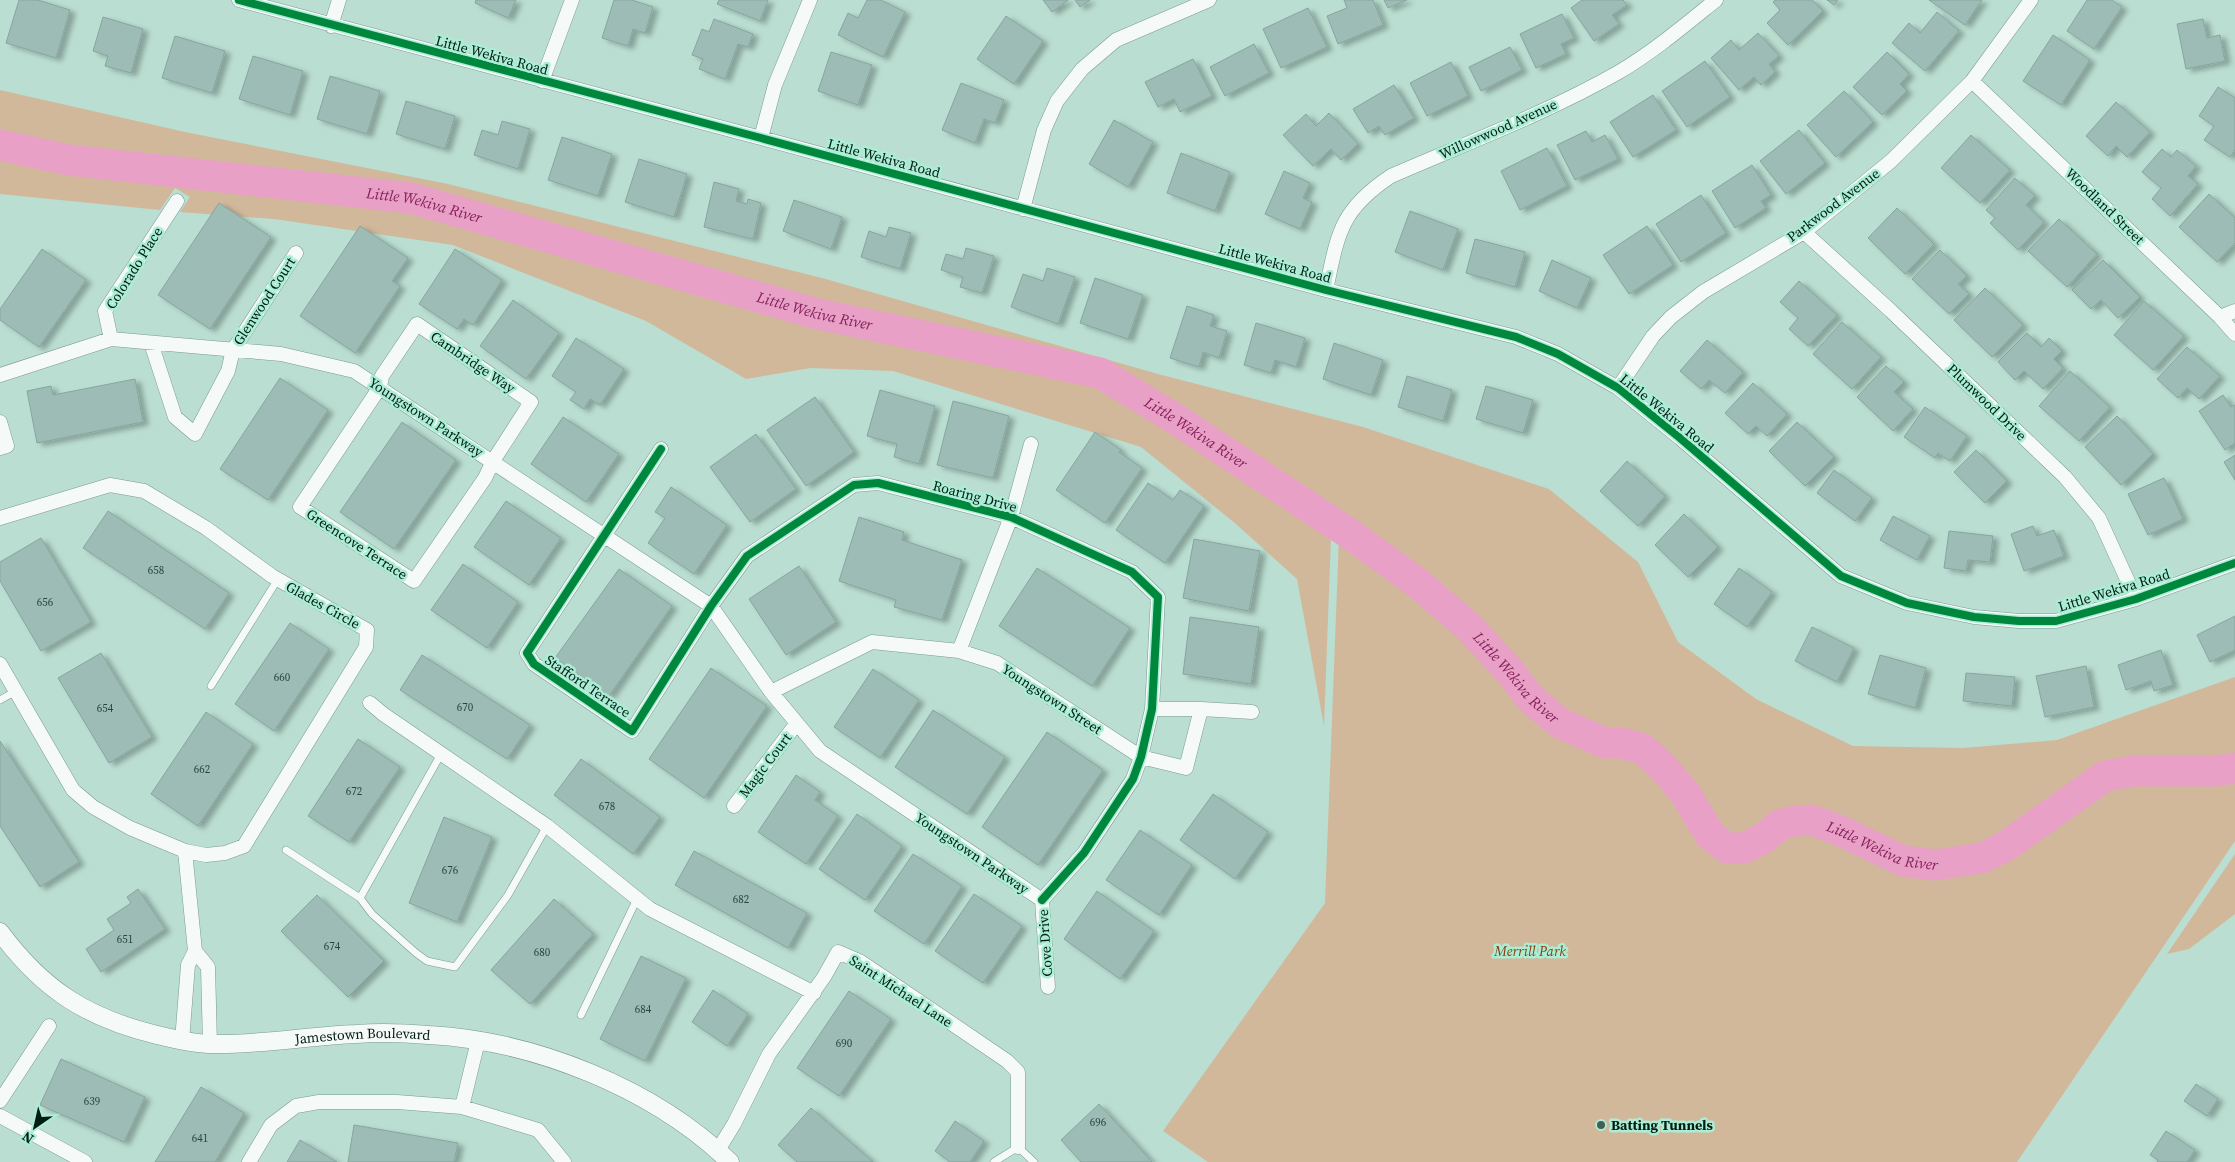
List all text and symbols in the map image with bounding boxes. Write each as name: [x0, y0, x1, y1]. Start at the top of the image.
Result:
street label: Little Wekiva Road: [433, 30, 551, 80]
street label: Willowwood Avenue: [1436, 94, 1560, 164]
street label: Little Wekiva Road: [825, 133, 943, 183]
street label: Parkwood Avenue: [1782, 163, 1884, 247]
street label: Woodland Street: [2061, 163, 2149, 249]
water label: Little Wekiva River: [364, 182, 486, 228]
street label: Colorado Place: [101, 223, 167, 313]
street label: Little Wekiva Road: [1216, 238, 1334, 288]
street label: Glenwood Court: [228, 253, 300, 349]
water label: Little Wekiva River: [753, 286, 875, 335]
street label: Cambridge Way: [427, 326, 520, 398]
street label: Plumwood Drive: [1943, 359, 2031, 445]
street label: Little Wekiva Road: [1616, 369, 1718, 457]
street label: Youngstown Parkway: [365, 372, 488, 462]
water label: Little Wekiva River: [1140, 391, 1252, 474]
street label: Roaring Drive: [931, 475, 1019, 517]
street label: Greencove Terrace: [303, 504, 411, 584]
house number: 658: [148, 563, 164, 578]
street label: Little Wekiva Road: [2056, 563, 2172, 617]
street label: Glades Circle: [282, 576, 364, 634]
house number: 656: [37, 595, 54, 610]
water label: Little Wekiva River: [1468, 626, 1565, 729]
street label: Stafford Terrace: [541, 650, 635, 722]
street label: Youngstown Street: [998, 659, 1106, 739]
house number: 660: [274, 670, 291, 685]
house number: 670: [457, 700, 474, 715]
house number: 654: [97, 701, 114, 716]
street label: Magic Court: [734, 728, 796, 801]
house number: 662: [194, 762, 211, 777]
house number: 672: [346, 784, 363, 799]
house number: 678: [599, 799, 615, 814]
street label: Youngstown Parkway: [911, 807, 1033, 899]
water label: Little Wekiva River: [1823, 815, 1940, 875]
house number: 676: [442, 863, 459, 878]
house number: 682: [733, 892, 750, 907]
street label: Cove Drive: [1033, 909, 1057, 977]
house number: 651: [117, 932, 133, 947]
house number: 674: [324, 939, 341, 954]
park label: Merrill Park: [1493, 941, 1566, 961]
house number: 680: [534, 945, 551, 960]
street label: Saint Michael Lane: [846, 950, 956, 1032]
house number: 684: [635, 1002, 652, 1017]
street label: Jamestown Boulevard: [293, 1023, 431, 1049]
house number: 690: [836, 1036, 853, 1051]
house number: 639: [84, 1094, 100, 1109]
north arrow: [10, 1102, 60, 1152]
house number: 696: [1090, 1115, 1107, 1130]
place label: Batting Tunnels: [1611, 1115, 1714, 1135]
marker: Batting Tunnels: [1595, 1119, 1607, 1131]
text: N: [18, 1127, 38, 1149]
house number: 641: [192, 1131, 208, 1146]

